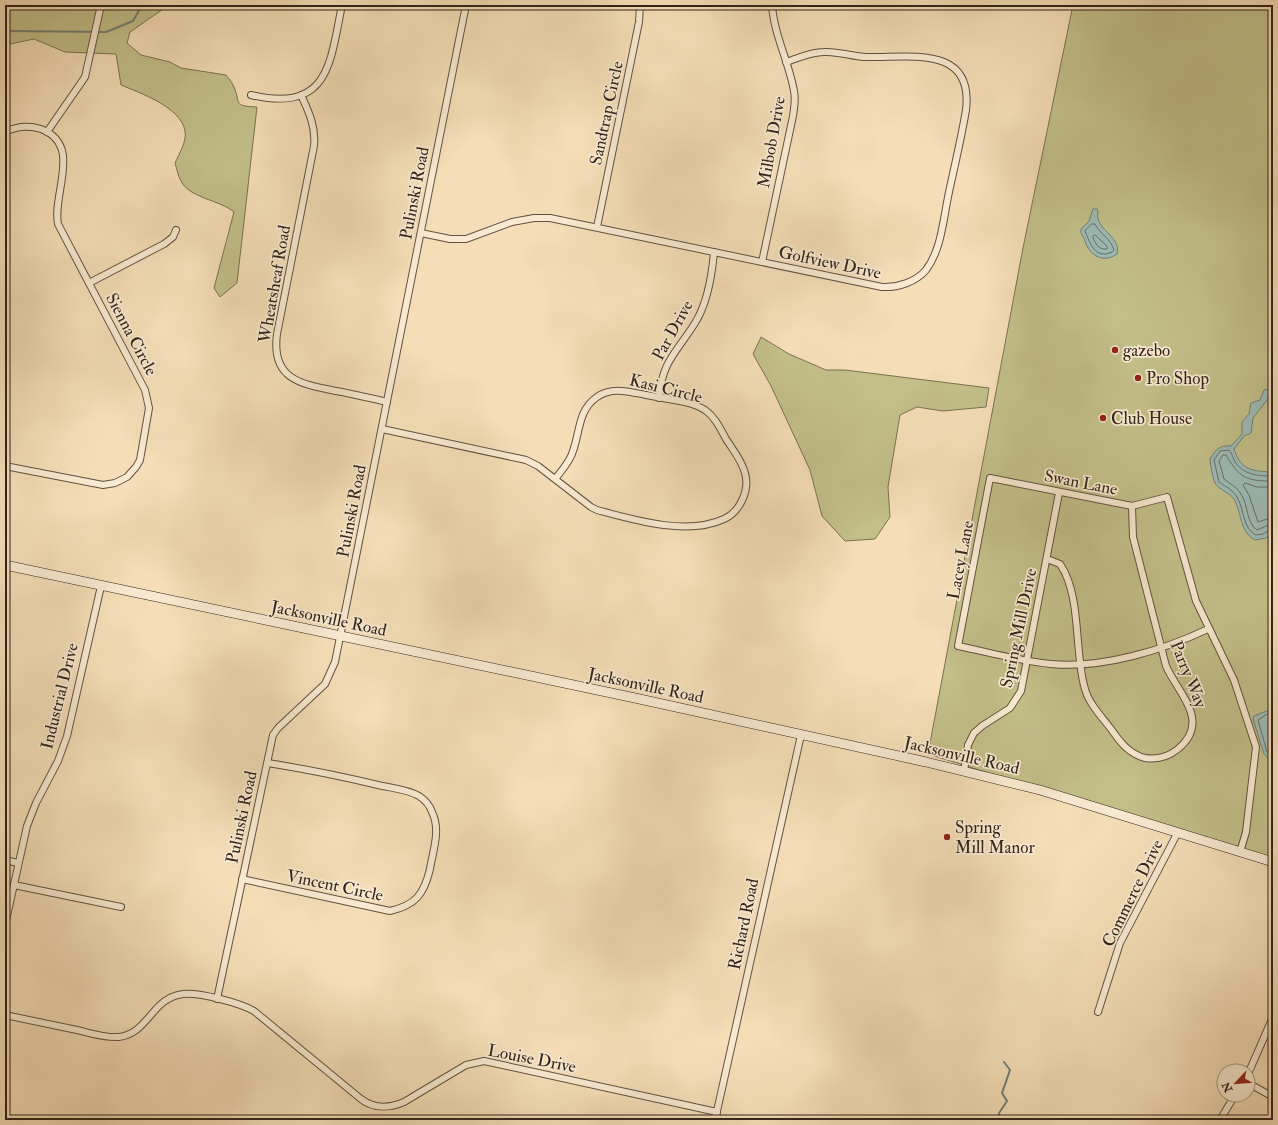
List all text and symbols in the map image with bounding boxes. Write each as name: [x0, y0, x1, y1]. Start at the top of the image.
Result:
street label: Sandtrap Circle: [585, 59, 629, 167]
street label: Milbob Drive: [753, 95, 790, 190]
street label: Pulinski Road: [395, 144, 434, 241]
street label: Wheatsheaf Road: [254, 223, 295, 346]
street label: Golfview Drive: [777, 241, 883, 284]
street label: Sienna Circle: [101, 289, 162, 379]
street label: Par Drive: [647, 297, 697, 364]
place label: gazebo: [1123, 340, 1170, 361]
marker: gazebo: [1110, 345, 1120, 355]
place label: Pro Shop: [1146, 368, 1209, 390]
street label: Kasi Circle: [627, 369, 704, 408]
marker: Pro Shop: [1133, 373, 1143, 383]
place label: Club House: [1111, 408, 1192, 429]
marker: Club House: [1098, 413, 1108, 423]
street label: Pulinski Road: [332, 462, 371, 559]
street label: Swan Lane: [1042, 465, 1119, 500]
street label: Lacey Lane: [943, 519, 979, 601]
street label: Spring Mill Drive: [996, 566, 1042, 690]
street label: Jacksonville Road: [268, 596, 389, 642]
street label: Parry Way: [1165, 638, 1212, 712]
street label: Industrial Drive: [36, 641, 83, 751]
street label: Jacksonville Road: [585, 663, 706, 709]
street label: Jacksonville Road: [901, 732, 1022, 780]
street label: Pulinski Road: [221, 768, 262, 865]
place label: Spring Mill Manor: [955, 817, 1035, 858]
marker: Spring Mill Manor: [942, 832, 952, 842]
street label: Commerce Drive: [1097, 836, 1167, 950]
street label: Vincent Circle: [285, 865, 385, 906]
street label: Richard Road: [724, 876, 764, 972]
street label: Louise Drive: [486, 1040, 578, 1077]
north arrow: [1216, 1063, 1256, 1103]
text: N: [1219, 1079, 1236, 1095]

